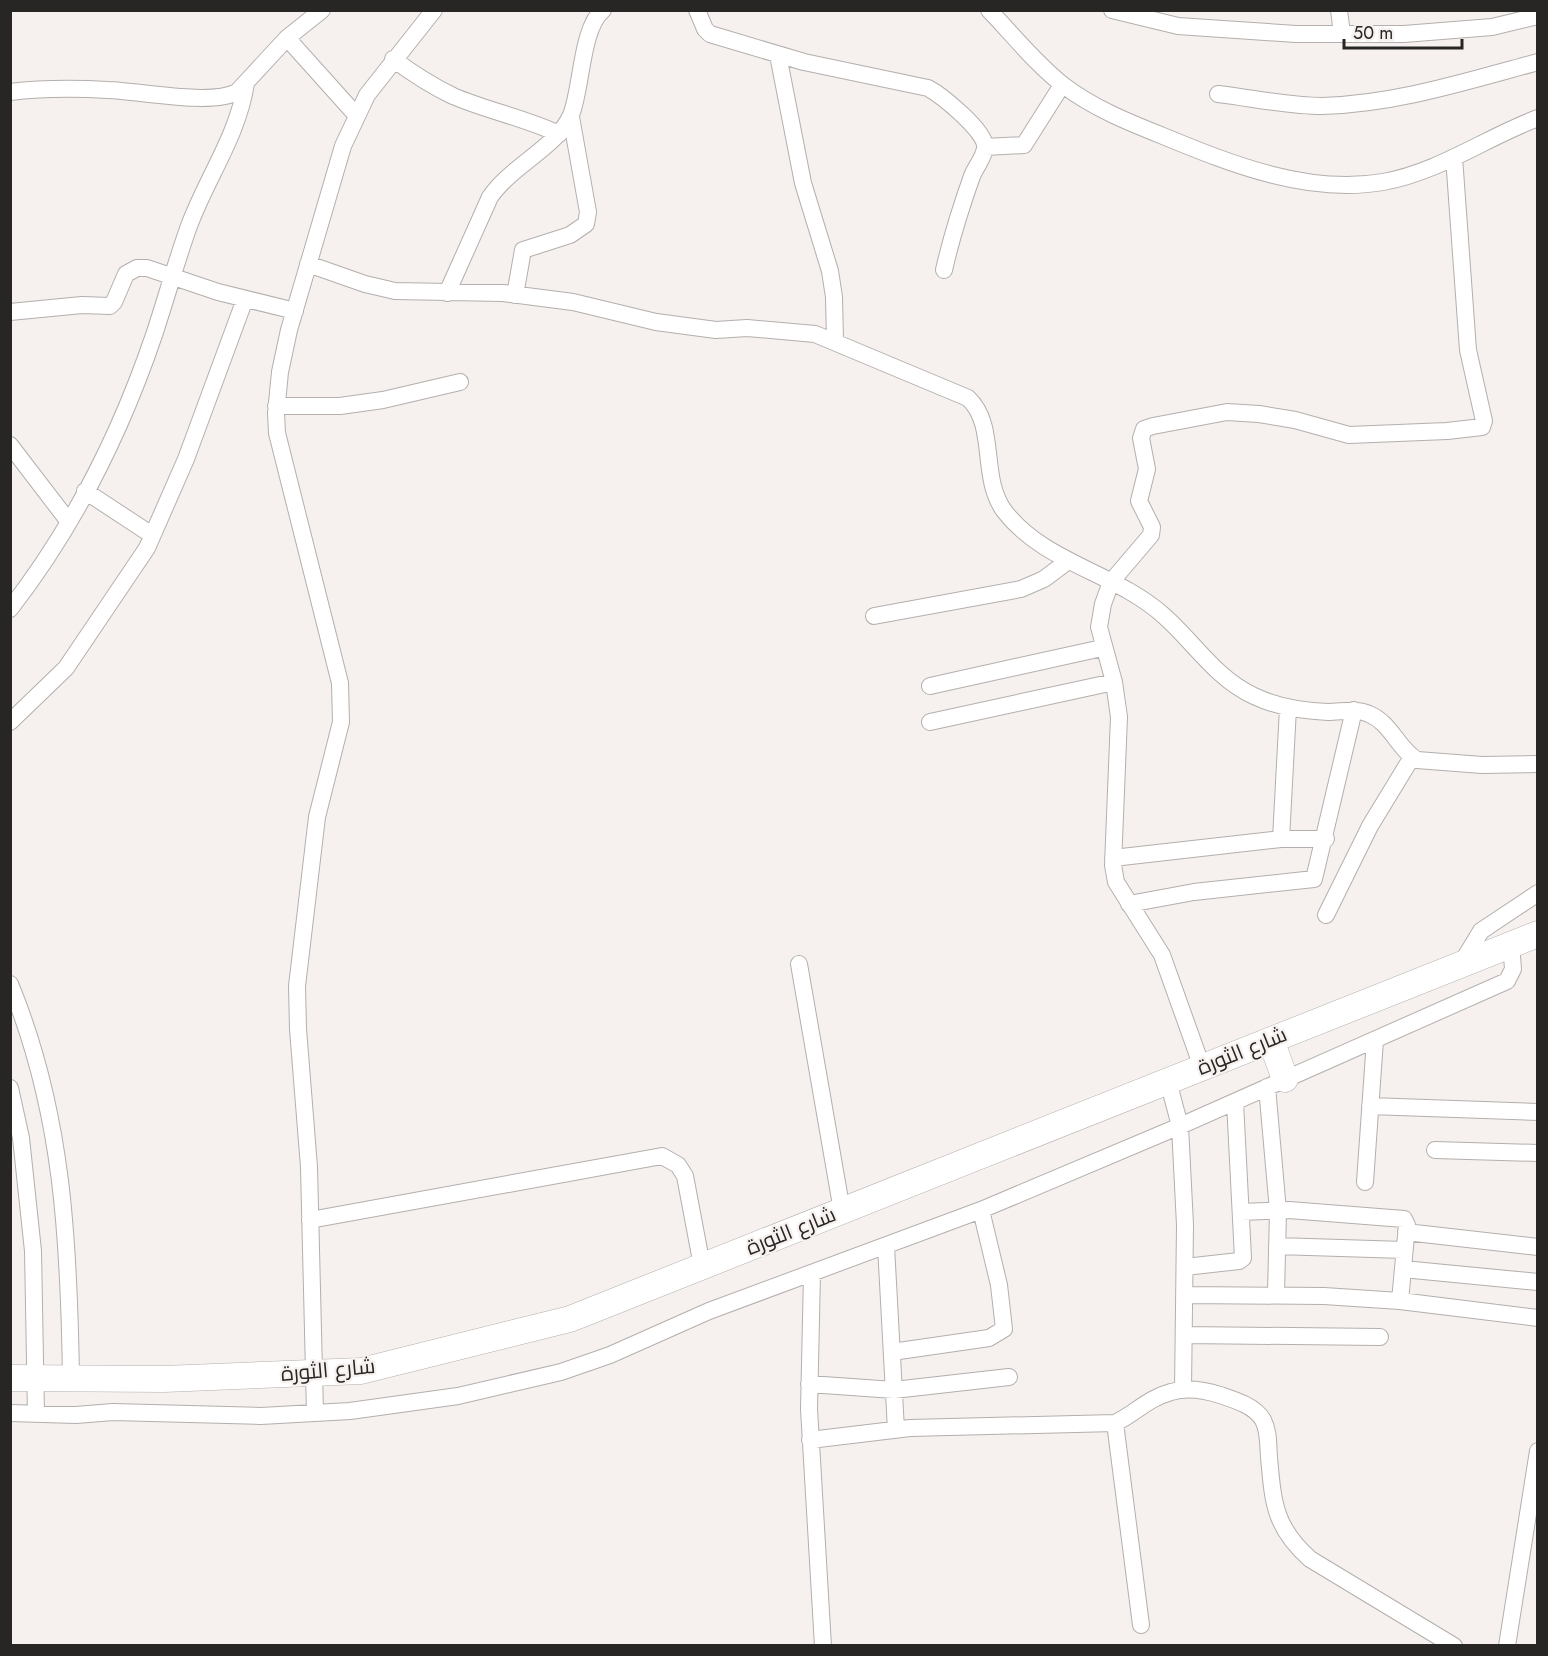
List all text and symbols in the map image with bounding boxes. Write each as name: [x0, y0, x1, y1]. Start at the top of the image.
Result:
scale bar: [1344, 12, 1462, 50]
text: 50 m: [1353, 20, 1393, 46]
street label: شارع الثورة: [1193, 1019, 1291, 1083]
street label: شارع الثورة: [742, 1199, 840, 1263]
street label: شارع الثورة: [280, 1351, 376, 1389]

